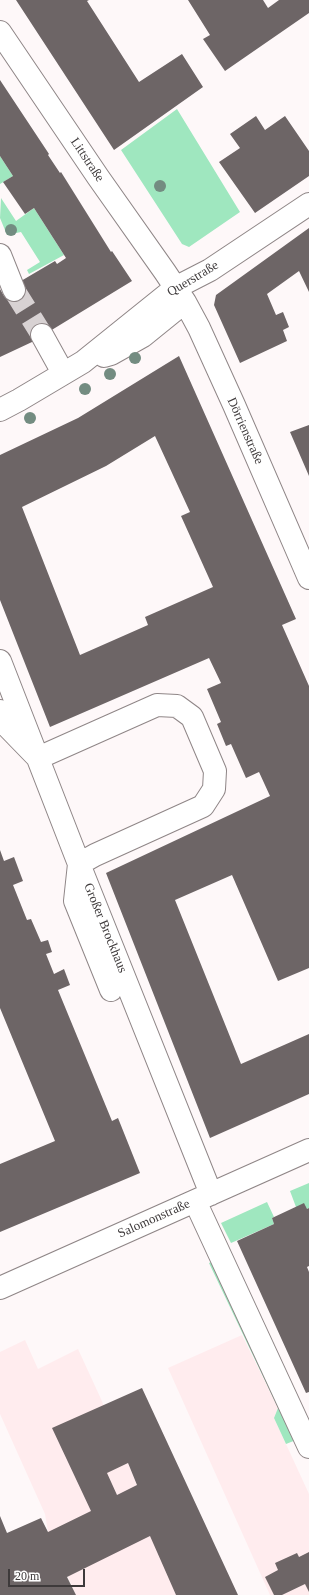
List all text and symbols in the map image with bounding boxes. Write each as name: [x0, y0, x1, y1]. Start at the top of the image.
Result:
street label: Littstraße: [67, 135, 107, 185]
street label: Querstraße: [165, 258, 221, 300]
street label: Dörrienstraße: [223, 395, 267, 467]
street label: Großer Brockhaus: [80, 881, 130, 975]
street label: Salomonstraße: [116, 1196, 192, 1242]
scale bar: [10, 1561, 87, 1587]
text: 20 m: [15, 1569, 39, 1583]

